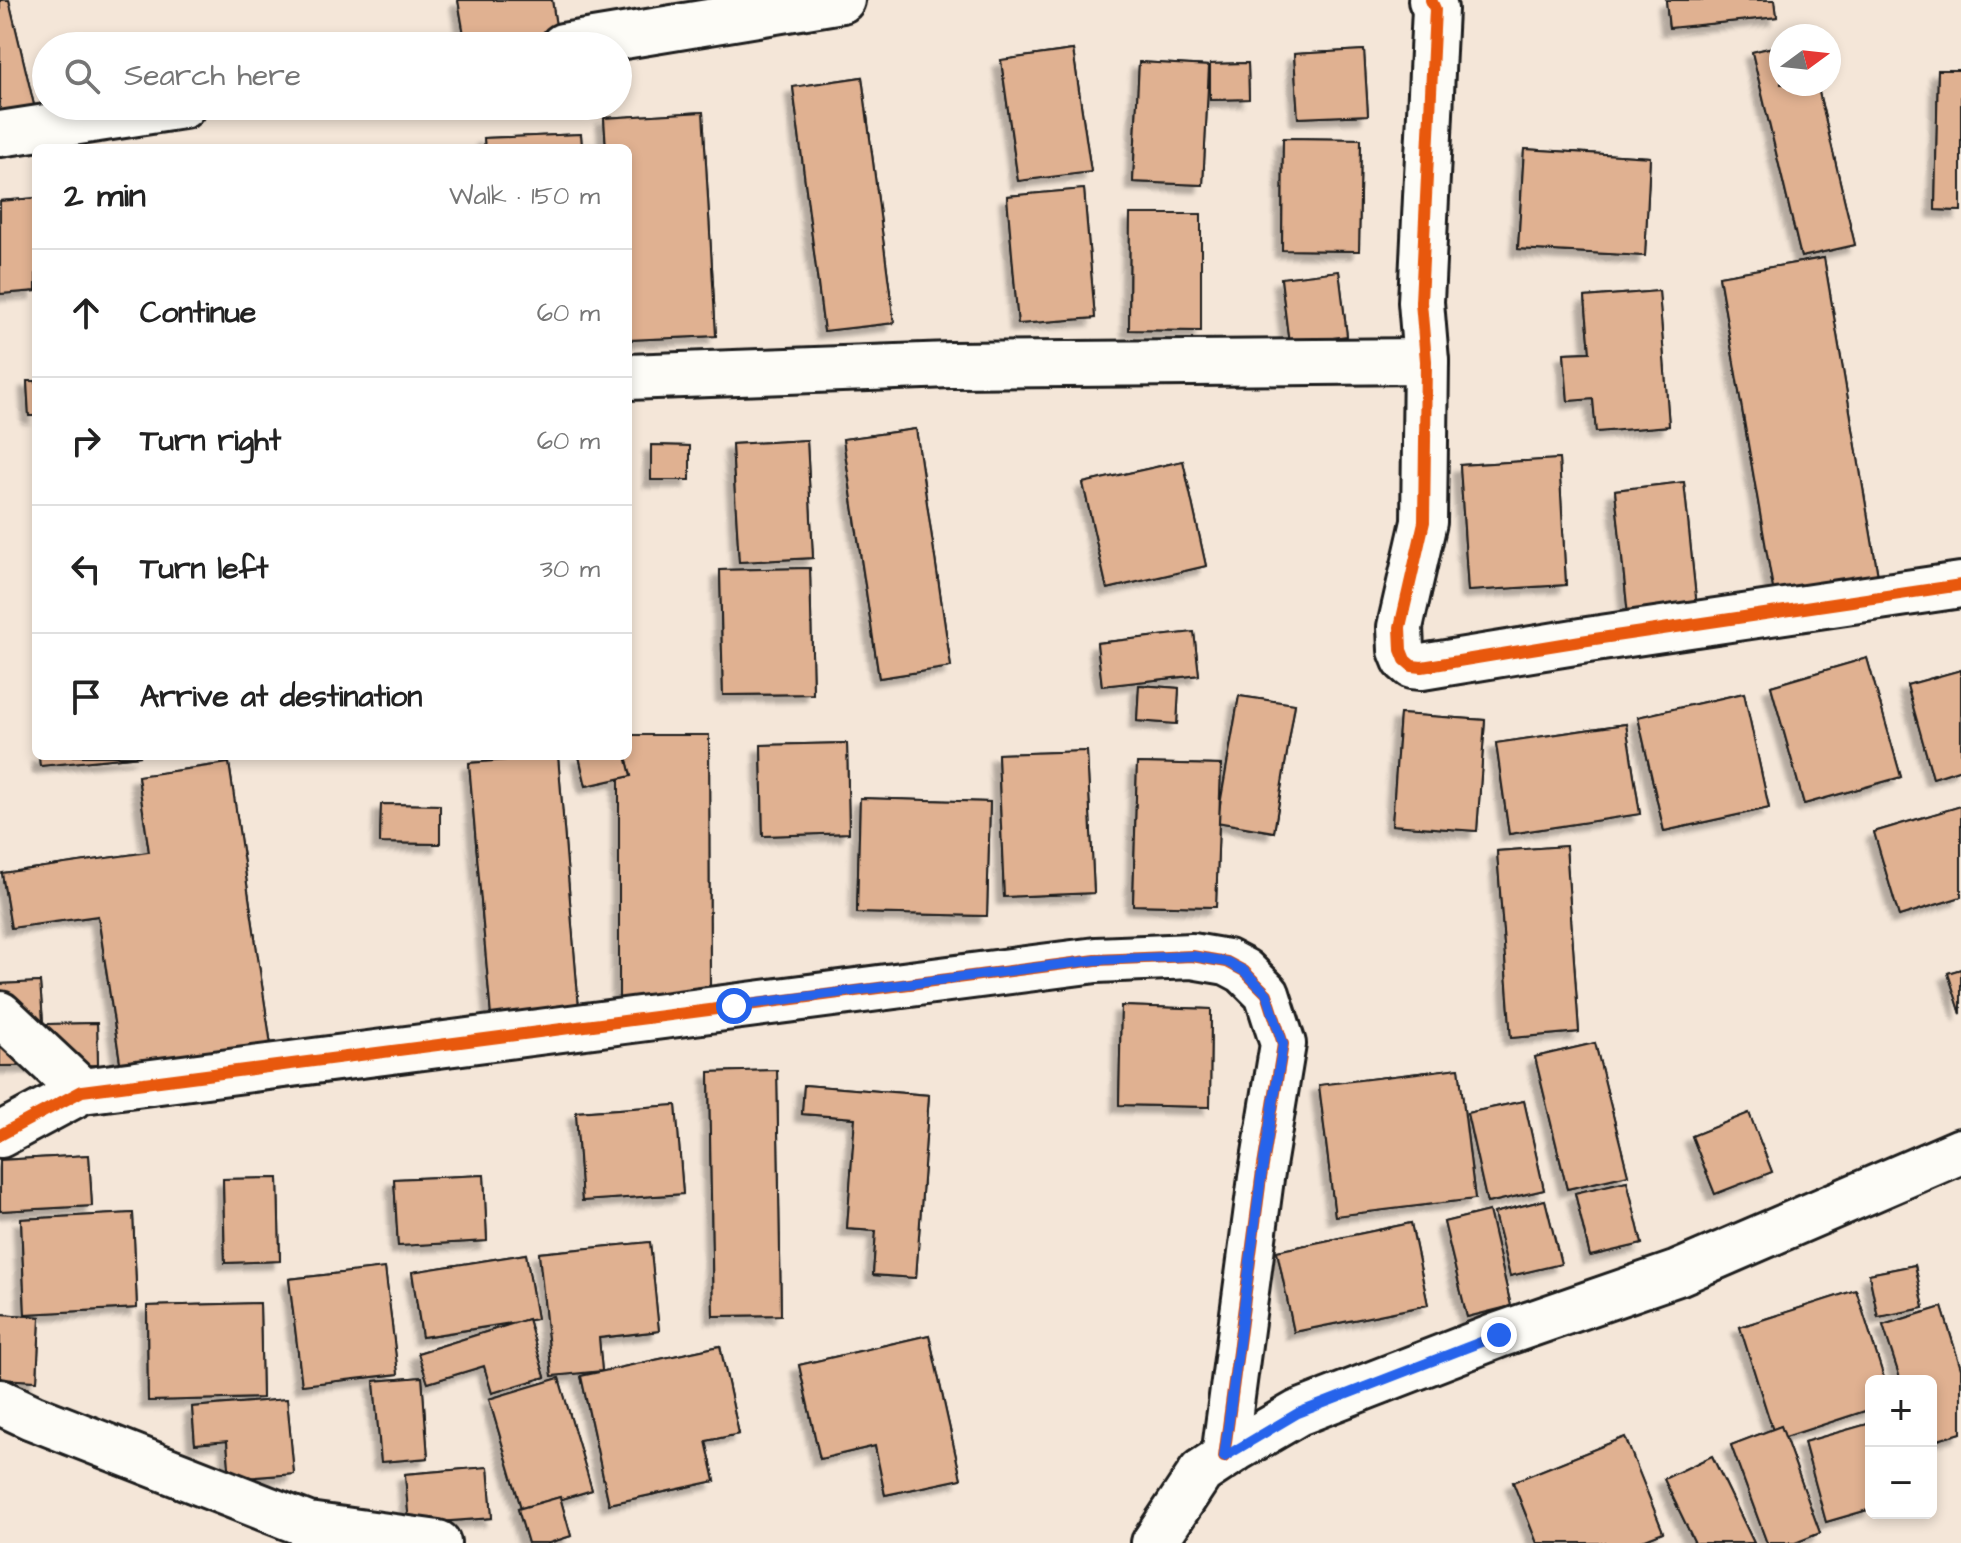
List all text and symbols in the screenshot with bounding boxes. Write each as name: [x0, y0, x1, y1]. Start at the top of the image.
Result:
north arrow: [1769, 24, 1841, 96]
search box: [32, 32, 632, 120]
icon: search: [60, 54, 104, 98]
text: Search here: [124, 55, 301, 97]
text: 2 min: [64, 172, 146, 220]
text: Walk · 150 m: [449, 178, 600, 214]
icon: ahead: [64, 291, 108, 335]
text: Continue: [140, 292, 256, 334]
text: 60 m: [537, 295, 600, 331]
icon: right: [64, 419, 108, 463]
text: Turn right: [140, 420, 281, 462]
text: 60 m: [537, 423, 600, 459]
icon: left: [64, 547, 108, 591]
text: Turn left: [140, 548, 268, 590]
text: 30 m: [540, 551, 600, 587]
icon: arrive: [64, 675, 108, 719]
text: Arrive at destination: [140, 676, 422, 718]
route start: [716, 988, 752, 1024]
route end: [1481, 1317, 1517, 1353]
map controls: [1865, 1375, 1937, 1519]
button: +: [1865, 1375, 1937, 1447]
button: −: [1865, 1447, 1937, 1519]

